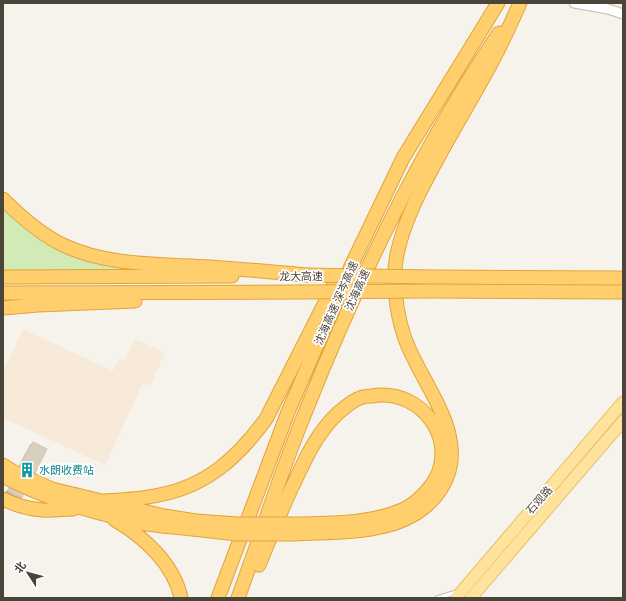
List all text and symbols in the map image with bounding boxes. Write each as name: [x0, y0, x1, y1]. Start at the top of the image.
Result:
street label: 沈海高速 深岑高速: [311, 259, 360, 347]
street label: 沈海高速: [342, 267, 371, 313]
street label: 龙大高速: [279, 269, 323, 282]
building icon: 水朗收费站: [18, 461, 36, 479]
place label: 水朗收费站: [39, 463, 94, 476]
street label: 石观路: [523, 483, 554, 516]
north arrow: [8, 553, 48, 593]
text: 北: [11, 559, 28, 575]

